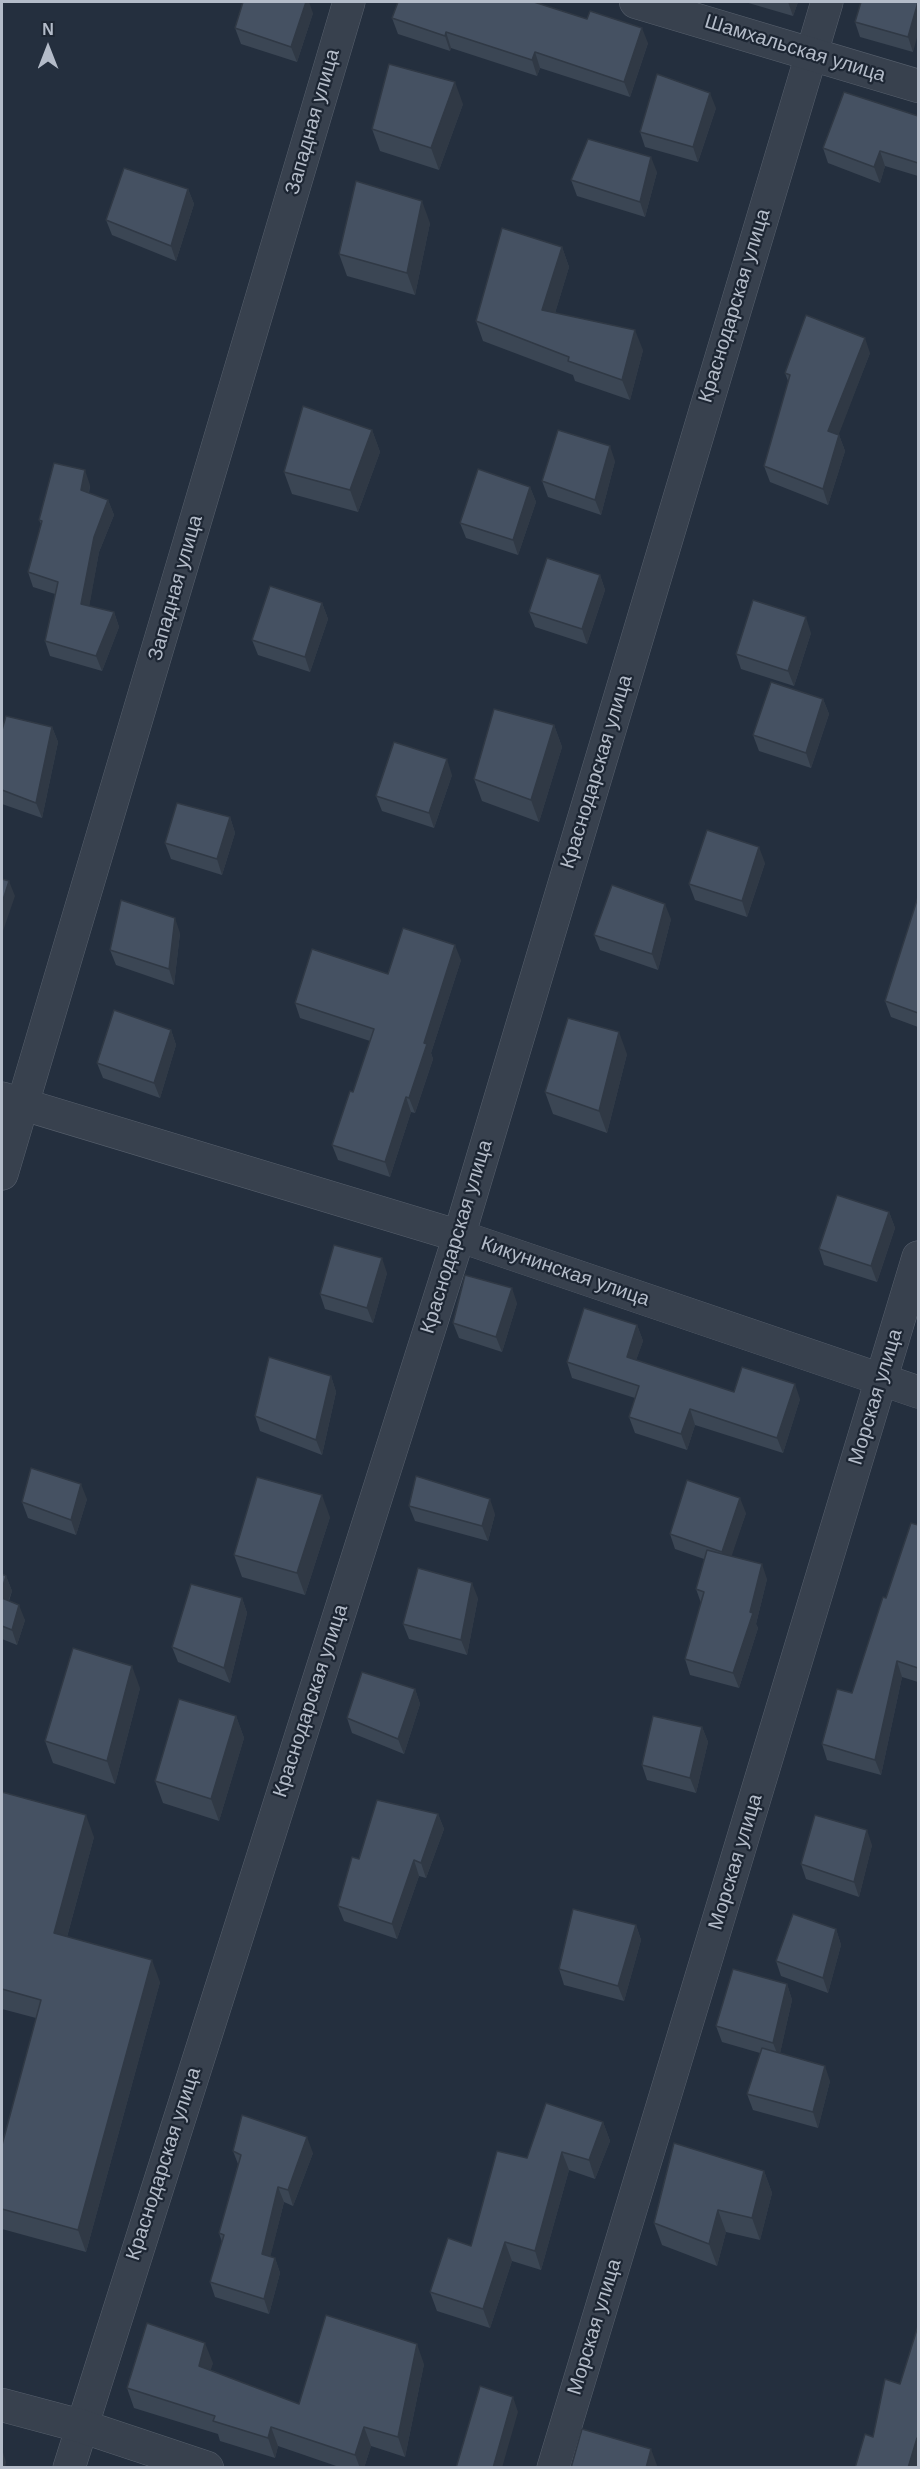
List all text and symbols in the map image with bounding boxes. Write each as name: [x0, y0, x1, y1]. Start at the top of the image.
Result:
street label: Шамхальская улица: [702, 10, 888, 88]
north arrow: [18, 18, 78, 78]
text: N: [42, 21, 54, 38]
street label: Западная улица: [281, 46, 345, 198]
street label: Краснодарская улица: [694, 206, 776, 406]
street label: Западная улица: [144, 512, 208, 664]
street label: Краснодарская улица: [556, 672, 638, 872]
street label: Краснодарская улица: [416, 1137, 498, 1337]
street label: Кикунинская улица: [478, 1232, 652, 1312]
street label: Морская улица: [844, 1326, 908, 1468]
street label: Краснодарская улица: [268, 1602, 354, 1800]
street label: Морская улица: [704, 1791, 768, 1933]
street label: Краснодарская улица: [121, 2065, 207, 2263]
street label: Морская улица: [563, 2256, 627, 2398]

